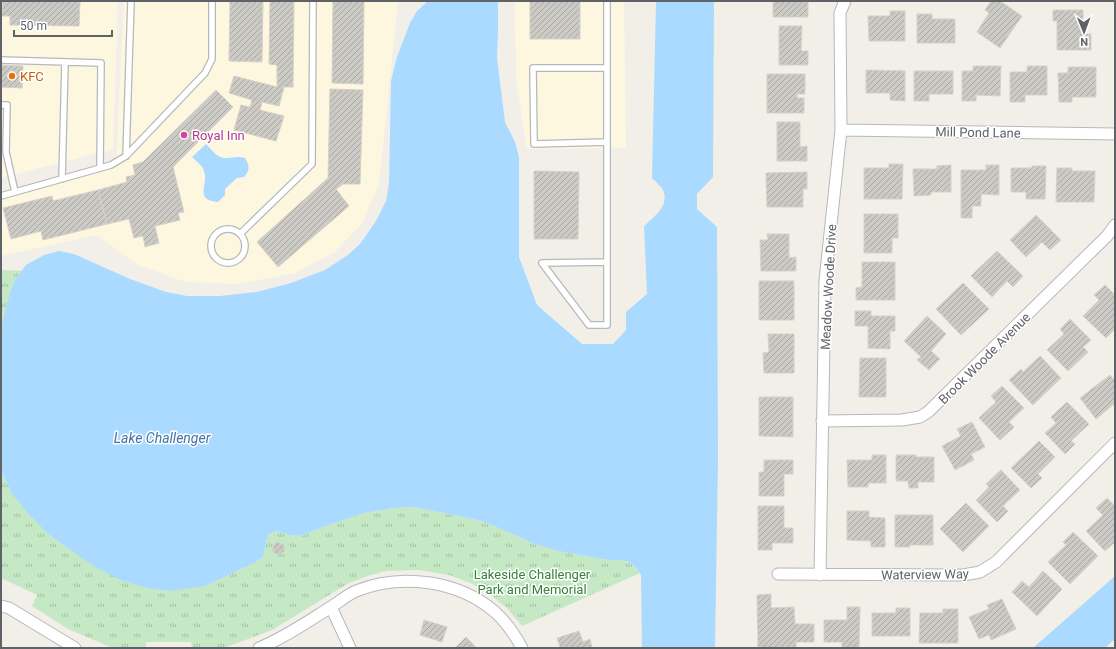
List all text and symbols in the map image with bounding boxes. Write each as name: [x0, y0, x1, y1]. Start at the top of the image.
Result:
scale bar: [14, 12, 112, 38]
north arrow: [1064, 12, 1104, 52]
text: 50 m: [20, 19, 47, 33]
text: N: [1080, 35, 1088, 48]
place label: KFC: [20, 69, 44, 84]
marker: KFC: [7, 71, 17, 81]
street label: Mill Pond Lane: [935, 124, 1021, 141]
place label: Royal Inn: [192, 128, 245, 143]
marker: Royal Inn: [179, 130, 189, 140]
street label: Meadow Woode Drive: [818, 224, 839, 350]
street label: Brook Woode Avenue: [936, 309, 1033, 407]
water label: Lake Challenger: [114, 430, 211, 446]
street label: Waterview Way: [881, 566, 969, 583]
park label: Lakeside Challenger Park and Memorial: [474, 567, 591, 597]

